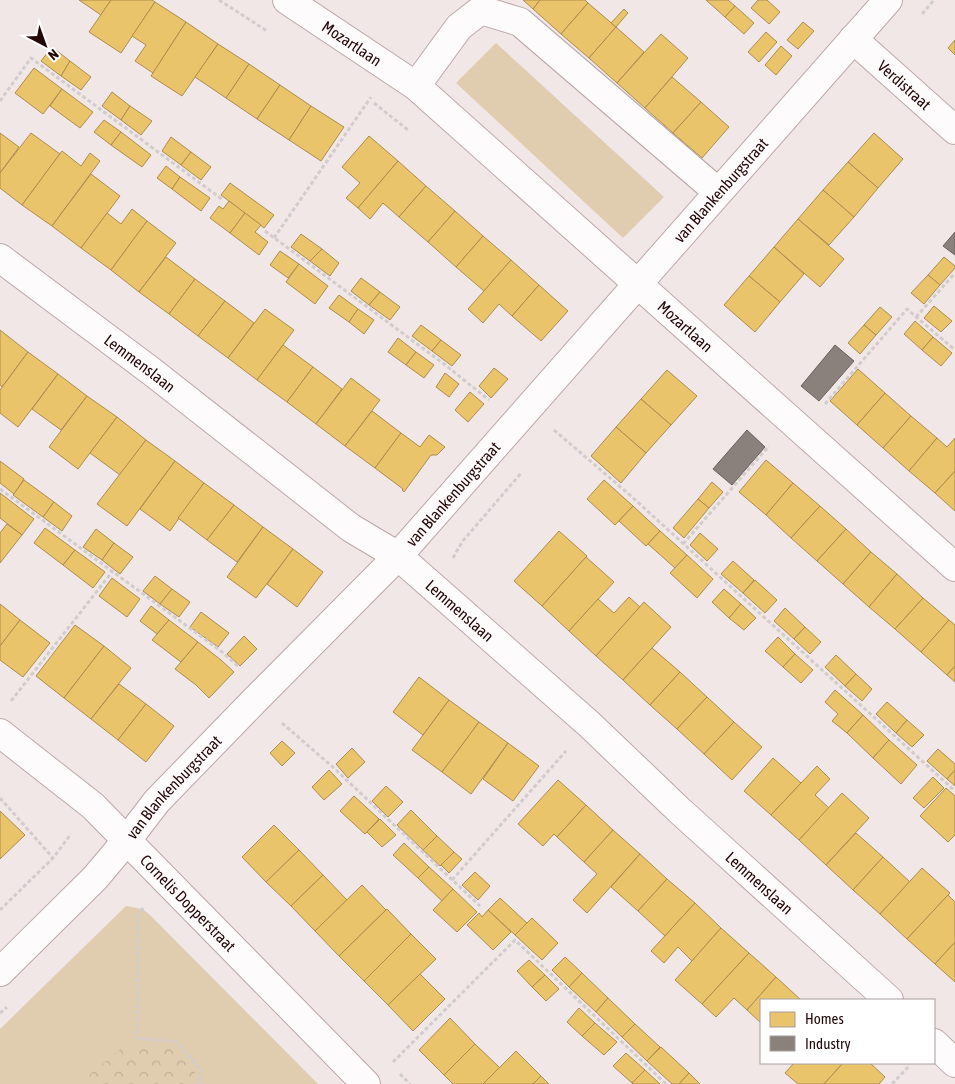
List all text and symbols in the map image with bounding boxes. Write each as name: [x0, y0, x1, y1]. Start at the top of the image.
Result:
street label: Mozartlaan: [319, 17, 385, 69]
north arrow: [20, 20, 70, 70]
text: N: [45, 46, 62, 64]
street label: Verdistraat: [874, 57, 935, 113]
street label: van Blankenburgstraat: [670, 134, 772, 246]
street label: Mozartlaan: [654, 297, 716, 355]
street label: Lemmenslaan: [101, 330, 179, 396]
street label: van Blankenburgstraat: [402, 438, 504, 550]
street label: Lemmenslaan: [422, 576, 497, 645]
street label: van Blankenburgstraat: [122, 731, 225, 842]
street label: Lemmenslaan: [722, 848, 797, 918]
street label: Cornelis Dopperstraat: [137, 851, 240, 955]
legend: [760, 999, 935, 1064]
text: Homes: [805, 1010, 844, 1027]
text: Industry: [805, 1035, 851, 1052]

